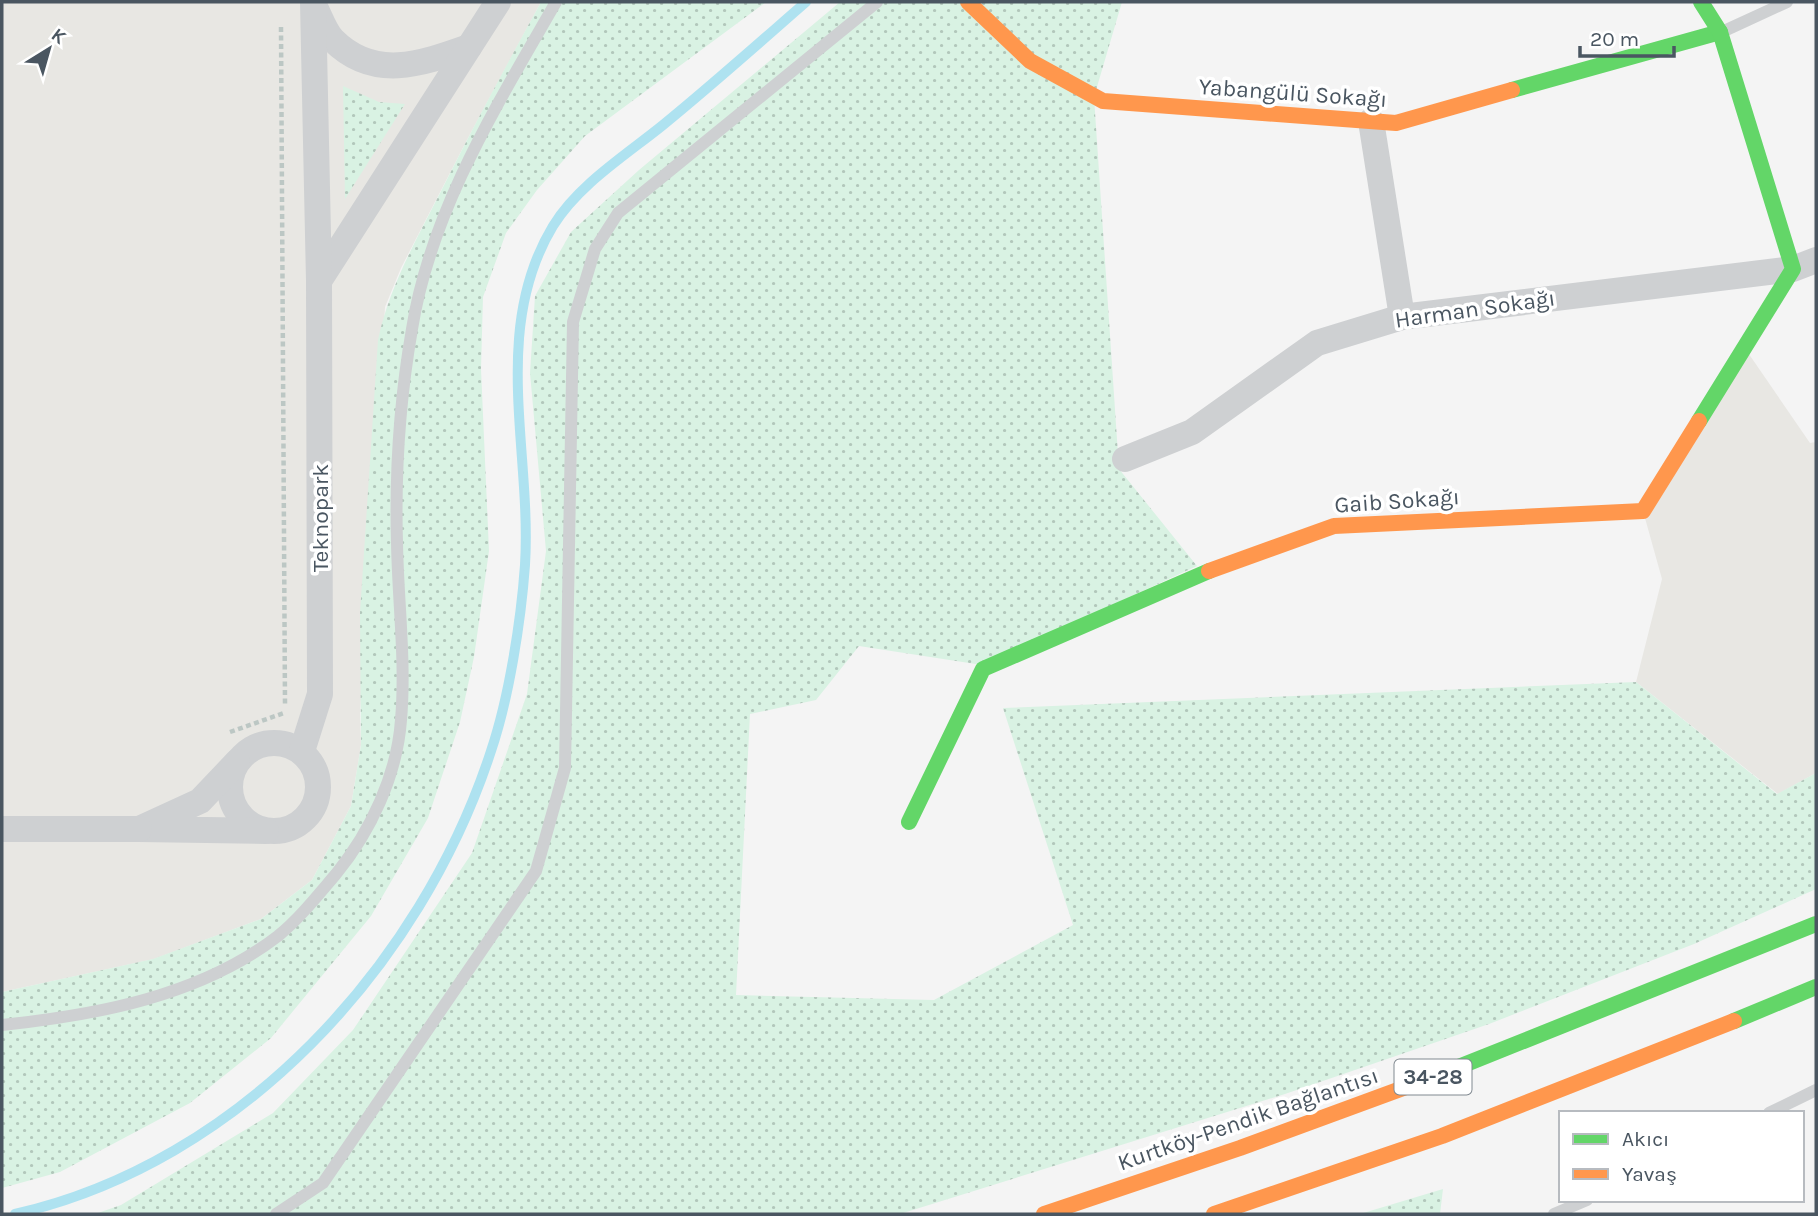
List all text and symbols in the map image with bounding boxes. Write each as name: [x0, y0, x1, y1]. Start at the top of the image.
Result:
north arrow: [14, 14, 84, 84]
scale bar: [1580, 14, 1674, 58]
text: K: [47, 24, 71, 49]
text: 20 m: [1590, 27, 1639, 51]
street label: Yabangülü Sokağı: [1198, 73, 1388, 113]
street label: Harman Sokağı: [1393, 284, 1557, 334]
street label: Teknopark: [307, 464, 334, 572]
street label: Gaib Sokağı: [1334, 483, 1460, 519]
road number: 34-28: [1394, 1060, 1472, 1094]
street label: Kurtköy-Pendik Bağlantısı: [1114, 1062, 1382, 1176]
legend: [1559, 1111, 1804, 1202]
text: Akıcı: [1622, 1127, 1669, 1151]
text: Yavaş: [1622, 1162, 1677, 1186]

